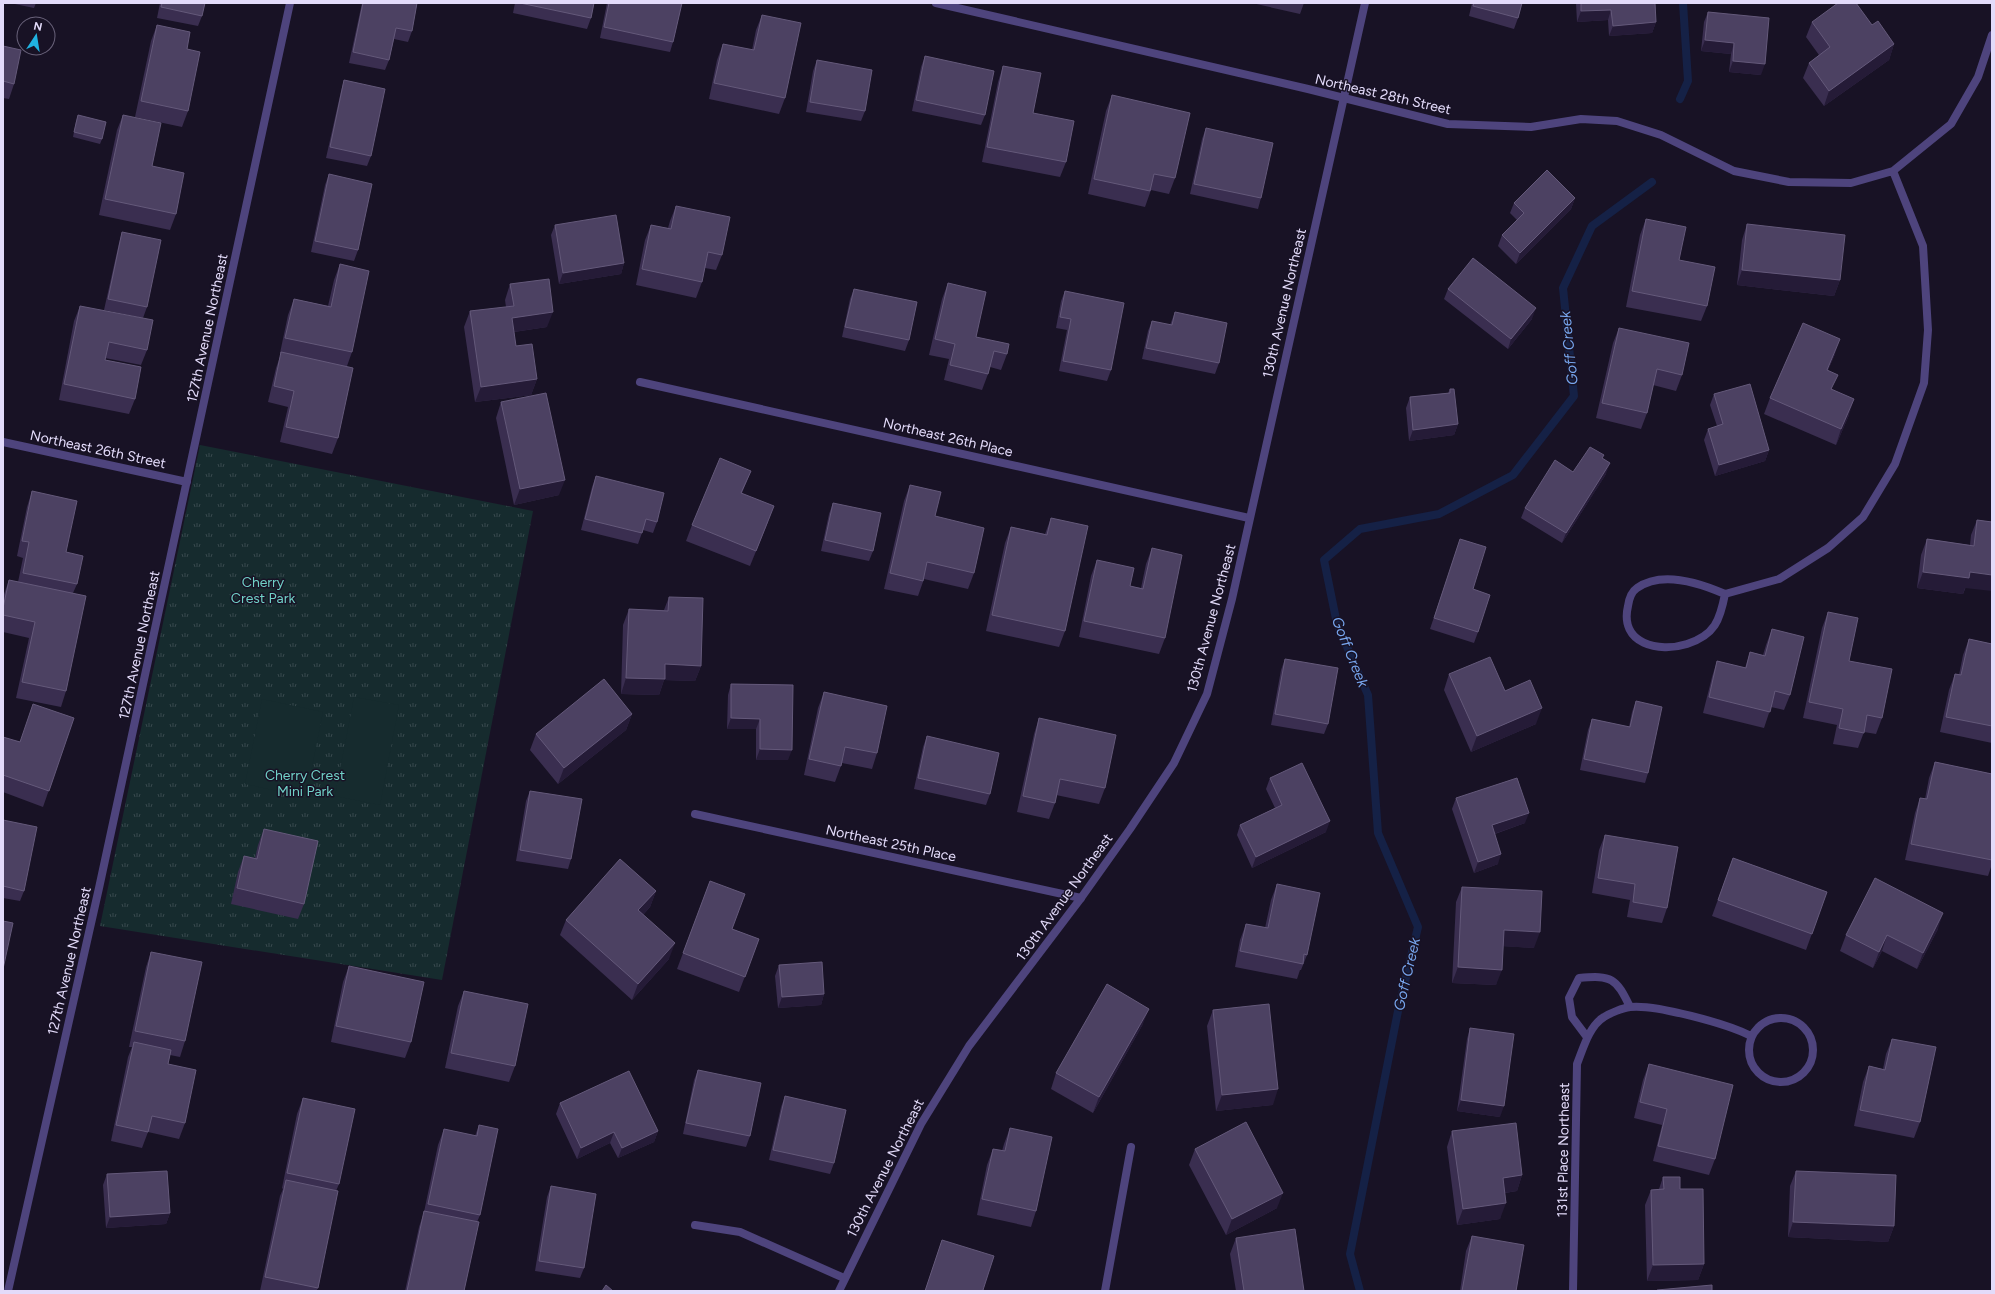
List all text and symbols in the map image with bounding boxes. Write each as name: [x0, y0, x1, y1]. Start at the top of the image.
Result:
north arrow: [16, 16, 56, 56]
text: N: [32, 19, 43, 34]
street label: Northeast 28th Street: [1313, 71, 1453, 118]
street label: 130th Avenue Northeast: [1259, 227, 1310, 380]
street label: 127th Avenue Northeast: [183, 252, 232, 404]
water label: Goff Creek: [1556, 309, 1582, 386]
street label: Northeast 26th Place: [881, 414, 1015, 461]
street label: Northeast 26th Street: [28, 427, 167, 472]
street label: 130th Avenue Northeast: [1183, 542, 1240, 694]
street label: 127th Avenue Northeast: [115, 569, 164, 721]
park label: Cherry Crest Park: [231, 574, 295, 607]
water label: Goff Creek: [1328, 614, 1373, 691]
park label: Cherry Crest Mini Park: [265, 767, 345, 800]
street label: Northeast 25th Place: [824, 821, 958, 866]
street label: 130th Avenue Northeast: [1013, 830, 1116, 964]
street label: 127th Avenue Northeast: [44, 885, 95, 1037]
water label: Goff Creek: [1390, 935, 1424, 1012]
street label: 131st Place Northeast: [1554, 1082, 1573, 1218]
street label: 130th Avenue Northeast: [843, 1096, 928, 1240]

